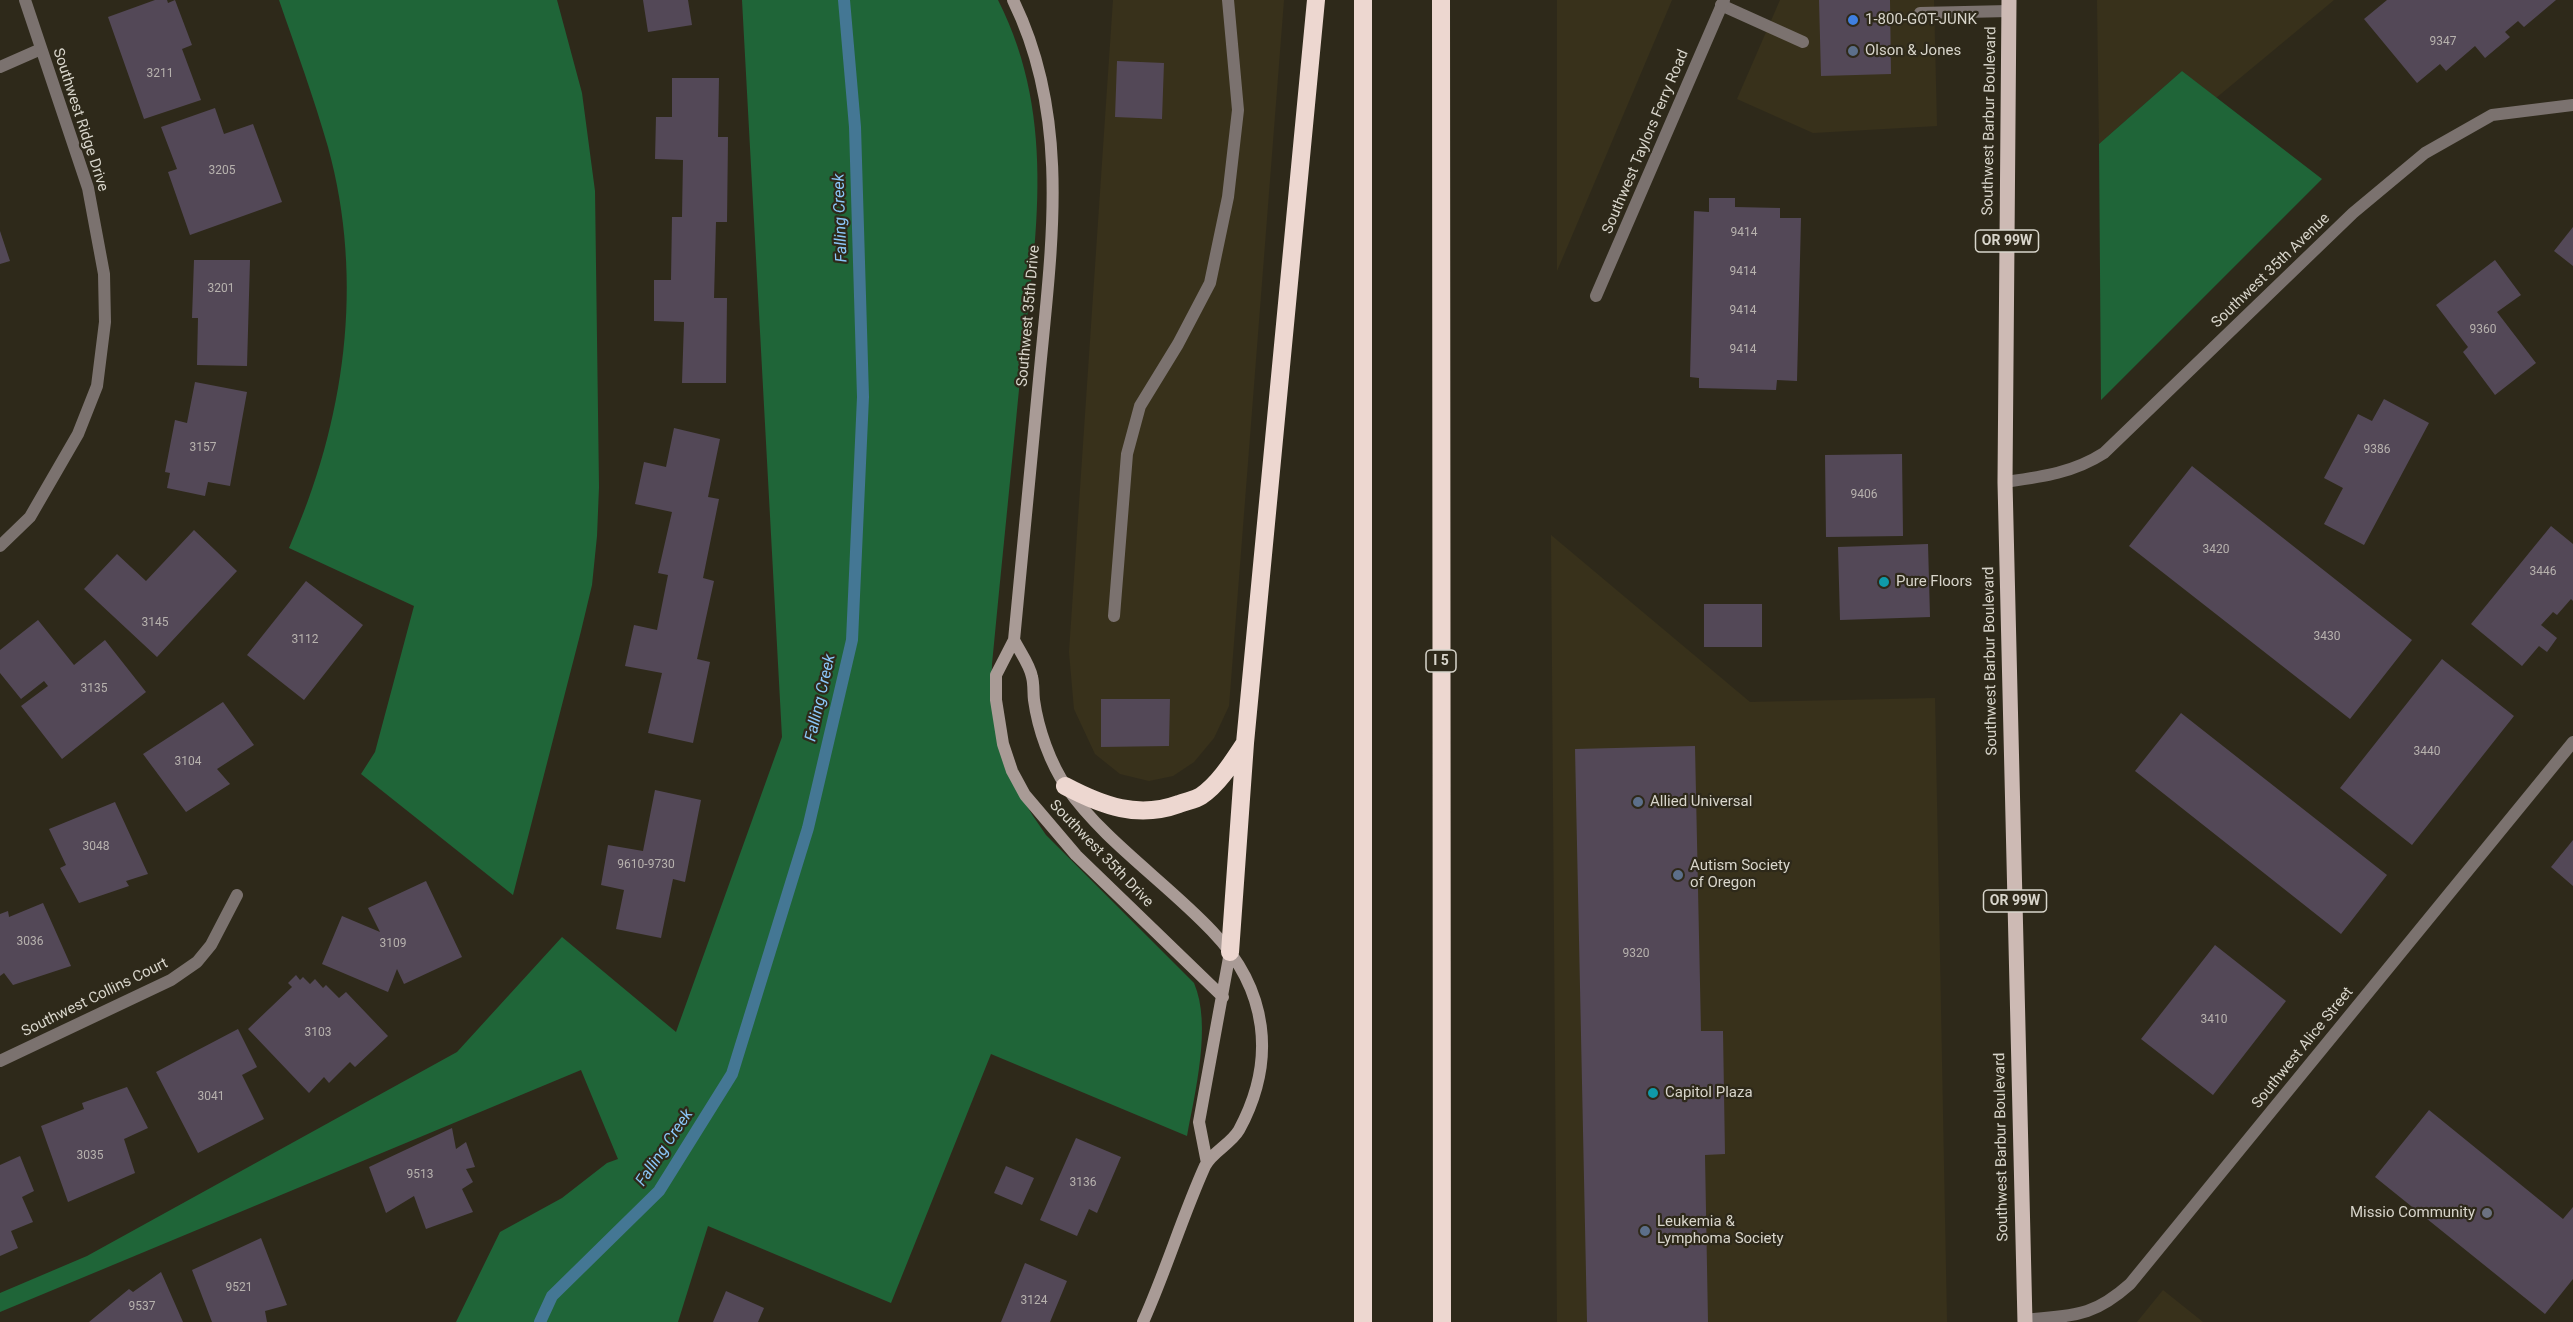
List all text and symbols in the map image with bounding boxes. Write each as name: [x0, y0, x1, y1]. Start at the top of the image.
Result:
place label: 1-800-GOT-JUNK: [1865, 11, 1977, 29]
marker: 1-800-GOT-JUNK: [1846, 13, 1860, 27]
street label: Southwest Barbur Boulevard: [1979, 26, 2001, 216]
house number: 9347: [2430, 35, 2456, 49]
place label: Olson & Jones: [1865, 42, 1961, 60]
marker: Olson & Jones: [1846, 44, 1860, 58]
street label: Southwest Ridge Drive: [48, 46, 112, 194]
street label: Southwest Taylors Ferry Road: [1599, 47, 1693, 237]
house number: 3211: [147, 67, 173, 81]
house number: 3205: [209, 164, 235, 178]
water label: Falling Creek: [830, 173, 852, 263]
street label: Southwest 35th Avenue: [2208, 210, 2334, 332]
house number: 9414: [1731, 226, 1757, 240]
road number: OR 99W: [1976, 230, 2038, 252]
street label: Southwest 35th Drive: [1014, 245, 1044, 387]
house number: 9414: [1730, 265, 1756, 279]
house number: 3201: [208, 282, 234, 296]
house number: 9414: [1730, 304, 1756, 318]
house number: 9360: [2470, 323, 2496, 337]
house number: 9414: [1730, 343, 1756, 357]
house number: 3157: [190, 441, 216, 455]
house number: 9386: [2364, 443, 2390, 457]
house number: 9406: [1851, 488, 1877, 502]
house number: 3420: [2203, 543, 2229, 557]
house number: 3446: [2530, 565, 2556, 579]
street label: Southwest Barbur Boulevard: [1980, 566, 2002, 756]
place label: Pure Floors: [1896, 573, 1972, 591]
marker: Pure Floors: [1877, 575, 1891, 589]
house number: 3145: [142, 616, 168, 630]
house number: 3430: [2314, 630, 2340, 644]
house number: 3112: [292, 633, 318, 647]
road number: I 5: [1426, 650, 1456, 672]
water label: Falling Creek: [802, 653, 840, 743]
house number: 3135: [81, 682, 107, 696]
house number: 3440: [2414, 745, 2440, 759]
house number: 3104: [175, 755, 201, 769]
place label: Allied Universal: [1650, 793, 1752, 811]
marker: Allied Universal: [1631, 795, 1645, 809]
street label: Southwest 35th Drive: [1045, 797, 1157, 911]
house number: 3048: [83, 840, 109, 854]
place label: Autism Society of Oregon: [1690, 857, 1790, 892]
house number: 9610-9730: [617, 858, 675, 872]
marker: Autism Society of Oregon: [1671, 868, 1685, 882]
road number: OR 99W: [1984, 890, 2046, 912]
house number: 3036: [17, 935, 43, 949]
house number: 3109: [380, 937, 406, 951]
house number: 9320: [1623, 947, 1649, 961]
street label: Southwest Collins Court: [19, 955, 171, 1041]
street label: Southwest Alice Street: [2249, 984, 2357, 1112]
house number: 3410: [2201, 1013, 2227, 1027]
house number: 3103: [305, 1026, 331, 1040]
street label: Southwest Barbur Boulevard: [1991, 1052, 2013, 1242]
place label: Capitol Plaza: [1665, 1084, 1753, 1102]
marker: Capitol Plaza: [1646, 1086, 1660, 1100]
house number: 3041: [198, 1090, 224, 1104]
water label: Falling Creek: [632, 1106, 698, 1190]
house number: 3035: [77, 1149, 103, 1163]
house number: 9513: [407, 1168, 433, 1182]
house number: 3136: [1070, 1176, 1096, 1190]
place label: Missio Community: [2350, 1204, 2475, 1222]
marker: Missio Community: [2480, 1206, 2494, 1220]
place label: Leukemia & Lymphoma Society: [1657, 1213, 1784, 1248]
marker: Leukemia & Lymphoma Society: [1638, 1224, 1652, 1238]
house number: 9521: [226, 1281, 252, 1295]
house number: 3124: [1021, 1294, 1047, 1308]
house number: 9537: [129, 1300, 155, 1314]

